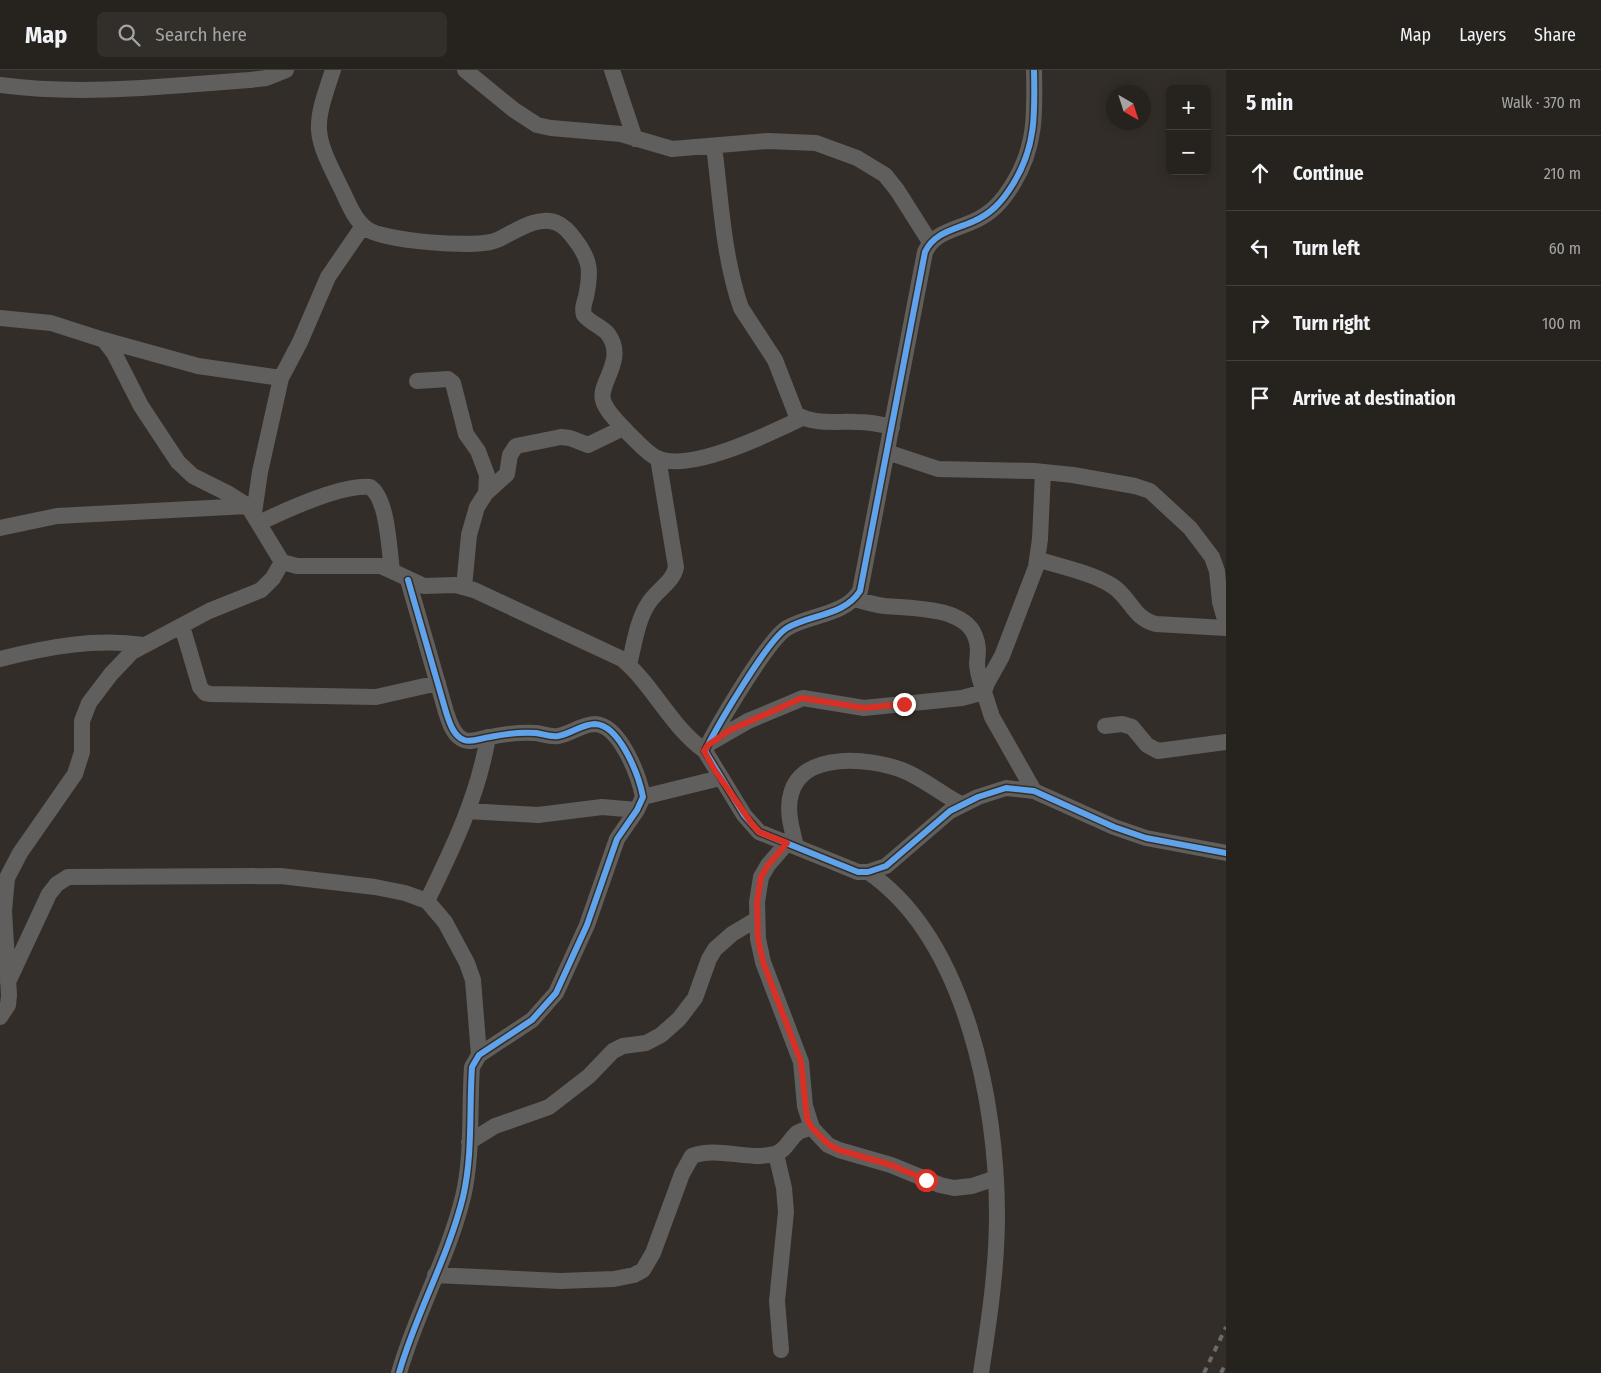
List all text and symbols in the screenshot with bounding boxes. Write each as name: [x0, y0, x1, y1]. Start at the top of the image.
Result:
search box: [97, 12, 447, 57]
text: Map: [25, 21, 67, 49]
icon: search: [115, 21, 143, 49]
text: Search here: [155, 23, 247, 46]
text: Map: [1400, 24, 1431, 46]
text: Layers: [1459, 24, 1506, 46]
text: Share: [1534, 24, 1576, 46]
north arrow: [1106, 85, 1151, 130]
map controls: [1166, 85, 1211, 175]
button: +: [1166, 85, 1211, 130]
text: 5 min: [1246, 90, 1293, 116]
text: Walk · 370 m: [1501, 93, 1581, 112]
button: −: [1166, 130, 1211, 175]
icon: ahead: [1246, 159, 1274, 187]
text: Continue: [1293, 162, 1364, 185]
text: 210 m: [1544, 164, 1581, 183]
icon: left: [1246, 234, 1274, 262]
text: Turn left: [1293, 237, 1360, 260]
text: 60 m: [1549, 239, 1581, 258]
icon: right: [1246, 309, 1274, 337]
text: Turn right: [1293, 312, 1370, 335]
text: 100 m: [1542, 314, 1581, 333]
icon: arrive: [1246, 384, 1274, 412]
text: Arrive at destination: [1293, 387, 1456, 410]
route end: [893, 693, 916, 716]
route start: [915, 1169, 938, 1192]

